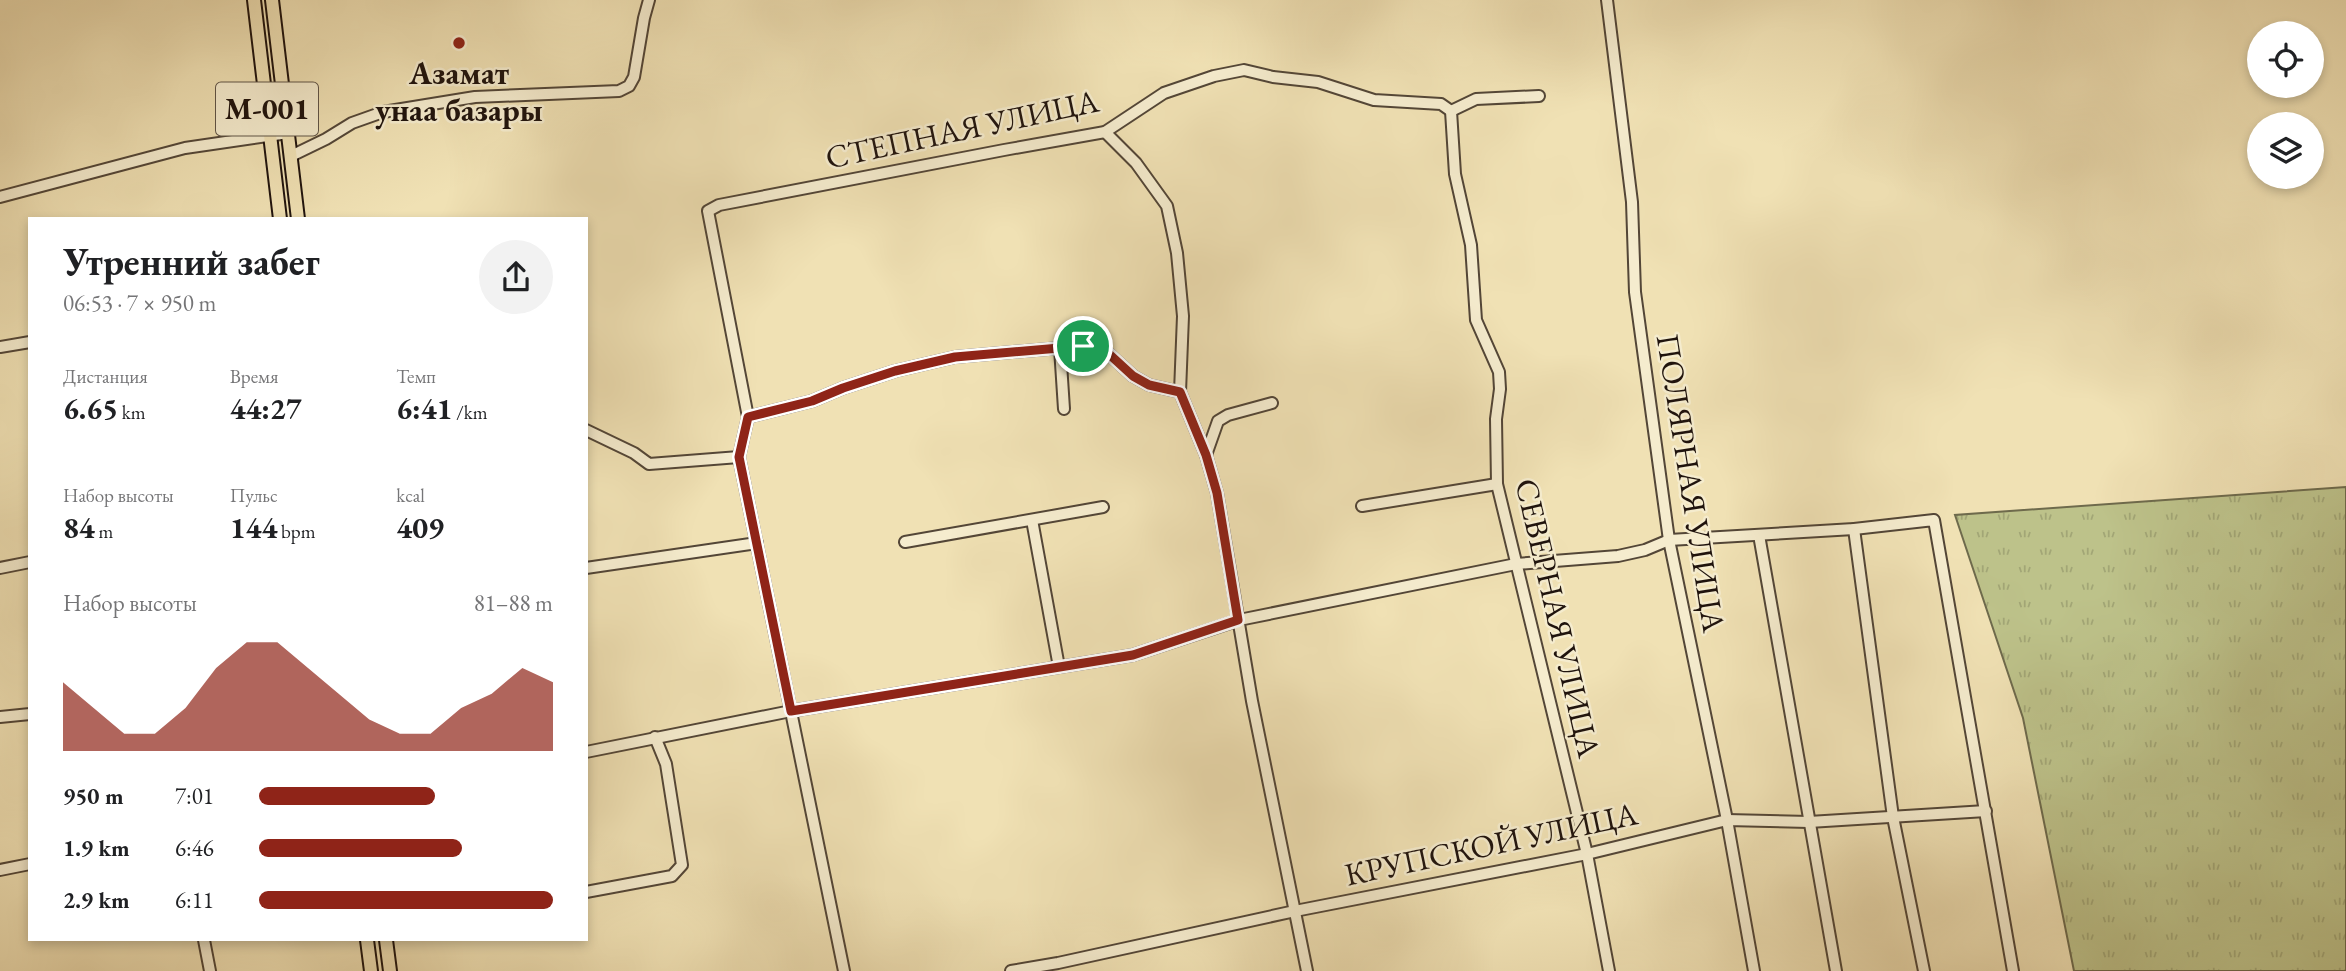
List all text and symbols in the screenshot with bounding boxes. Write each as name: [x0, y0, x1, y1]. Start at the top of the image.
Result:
map controls: [2247, 21, 2324, 189]
button: locate: [2247, 21, 2324, 98]
marker: Азамат унаа базары: [451, 35, 467, 51]
place label: Азамат унаа базары: [375, 52, 543, 131]
street label: СТЕПНАЯ УЛИЦА: [822, 79, 1103, 178]
road number: M-001: [216, 82, 318, 136]
button: layers: [2247, 112, 2324, 189]
text: Утренний забег: [63, 237, 320, 286]
button: share: [479, 240, 553, 314]
text: 06:53 · 7 × 950 m: [63, 288, 216, 318]
pin: [1053, 316, 1113, 376]
icon: arrive: [1064, 327, 1102, 365]
street label: ПОЛЯРНАЯ УЛИЦА: [1647, 331, 1735, 636]
text: Дистанция: [63, 364, 148, 389]
text: Время: [230, 364, 278, 389]
text: Темп: [396, 364, 436, 389]
text: 6.65: [63, 389, 118, 428]
text: 44:27: [230, 389, 302, 428]
text: 6:41: [396, 389, 452, 428]
text: km: [118, 400, 146, 425]
text: /km: [452, 400, 487, 425]
street label: СЕВЕРНАЯ УЛИЦА: [1506, 475, 1611, 762]
text: Набор высоты: [63, 483, 174, 508]
text: Пульс: [230, 483, 278, 508]
text: kcal: [396, 483, 425, 508]
text: 84: [63, 508, 95, 547]
text: 144: [230, 508, 277, 547]
text: 409: [396, 508, 444, 547]
text: m: [95, 519, 113, 544]
text: bpm: [277, 519, 316, 544]
text: Набор высоты: [63, 588, 197, 618]
text: 81–88 m: [474, 588, 553, 618]
text: 950 m: [63, 781, 124, 811]
text: 7:01: [175, 781, 214, 811]
street label: КРУПСКОЙ УЛИЦА: [1341, 792, 1642, 896]
text: 1.9 km: [63, 833, 130, 863]
text: 6:46: [175, 833, 214, 863]
text: 2.9 km: [63, 885, 130, 915]
text: 6:11: [175, 885, 214, 915]

